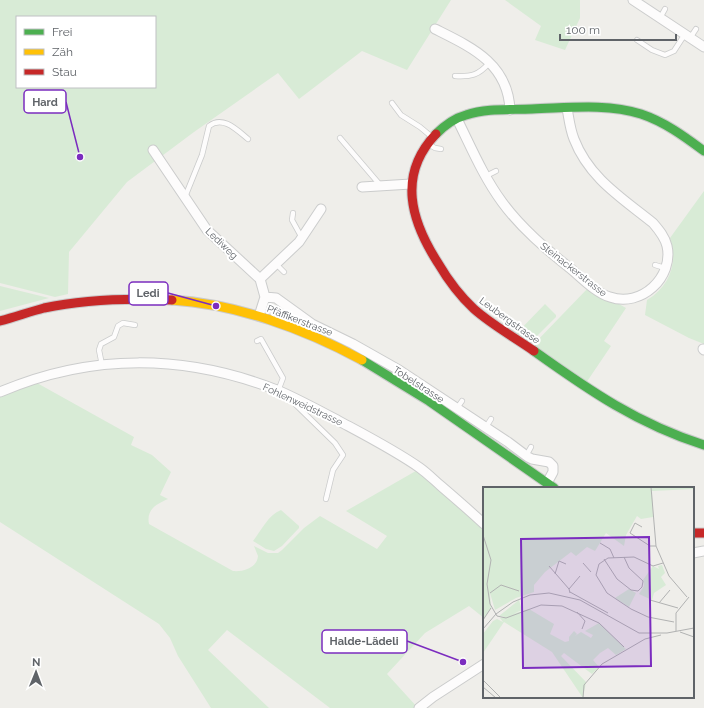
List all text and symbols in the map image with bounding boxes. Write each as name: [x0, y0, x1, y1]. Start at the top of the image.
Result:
legend: [16, 16, 156, 88]
scale bar: [560, 16, 676, 42]
text: 100 m: [566, 23, 600, 37]
text: Frei: [52, 25, 72, 39]
text: Zäh: [52, 45, 73, 59]
text: Stau: [52, 65, 77, 79]
callout: Hard: [24, 90, 66, 113]
text: Hard: [32, 96, 58, 109]
street label: Lediweg: [203, 226, 240, 261]
street label: Steinackerstrasse: [538, 240, 609, 299]
callout: Ledi: [129, 282, 168, 305]
text: Ledi: [137, 287, 160, 300]
street label: Leubergstrasse: [477, 295, 542, 346]
street label: Pfäffikerstrasse: [265, 303, 334, 338]
street label: Tobelstrasse: [391, 364, 446, 405]
street label: Fohlenweidstrasse: [261, 381, 344, 428]
inset map: [483, 487, 694, 698]
callout: Halde-Lädeli: [322, 630, 407, 653]
text: Halde-Lädeli: [330, 635, 399, 648]
north arrow: [16, 652, 56, 692]
text: N: [32, 656, 40, 669]

